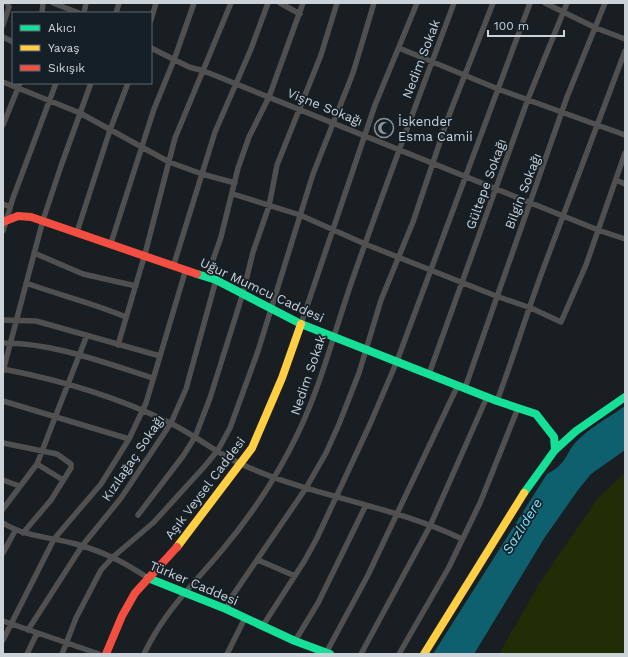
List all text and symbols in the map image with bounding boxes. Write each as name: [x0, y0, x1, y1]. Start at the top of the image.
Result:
legend: [12, 12, 152, 84]
scale bar: [488, 12, 564, 38]
street label: Nedim Sokak: [399, 17, 443, 101]
text: 100 m: [494, 19, 529, 33]
text: Akıcı: [48, 21, 76, 35]
text: Yavaş: [48, 41, 80, 55]
text: Sıkışık: [48, 61, 85, 75]
street label: Vişne Sokağı: [285, 85, 365, 129]
place label: İskender Esma Camii: [398, 114, 473, 144]
mosque icon: İskender Esma Camii: [373, 117, 395, 139]
street label: Gültepe Sokağı: [463, 137, 509, 231]
street label: Bilgin Sokağı: [502, 151, 544, 231]
street label: Uğur Mumcu Caddesi: [198, 255, 326, 325]
street label: Nedim Sokak: [287, 333, 329, 417]
street label: Kızılağaç Sokağı: [99, 412, 167, 504]
street label: Aşık Veysel Caddesi: [162, 434, 248, 542]
water label: Sazlıdere: [499, 495, 545, 557]
street label: Türker Caddesi: [147, 558, 241, 608]

